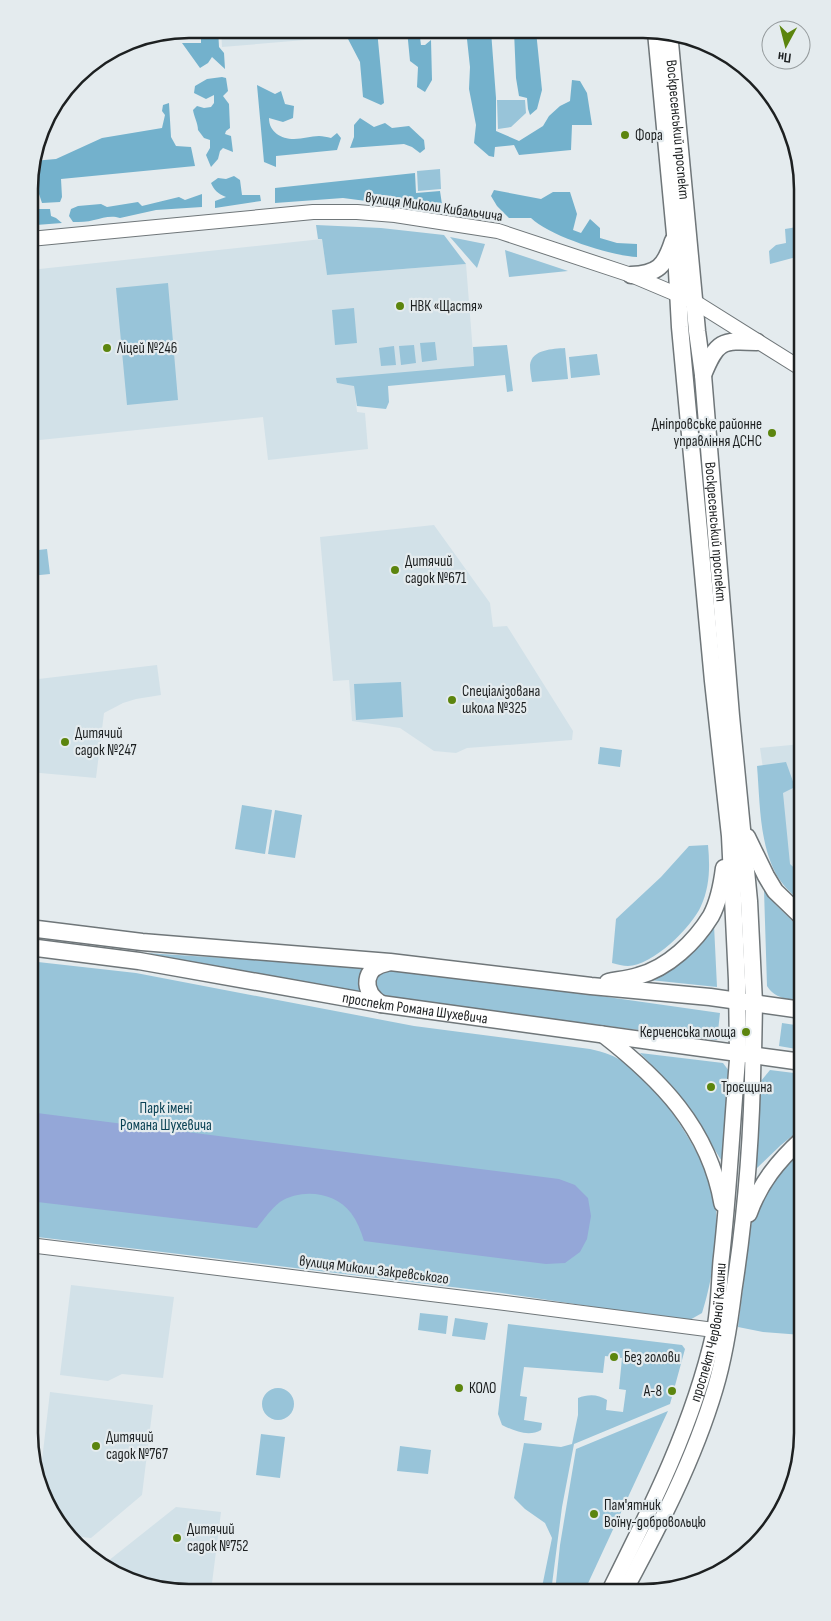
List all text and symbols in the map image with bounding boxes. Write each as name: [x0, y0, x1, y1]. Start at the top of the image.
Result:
north arrow: [761, 20, 811, 70]
text: Пн: [777, 48, 792, 67]
street label: Воскресенський проспект: [662, 59, 694, 200]
place label: Фора: [635, 126, 663, 145]
marker: Фора: [619, 129, 631, 141]
street label: вулиця Миколи Кибальчича: [364, 188, 504, 226]
place label: НВК «Щастя»: [410, 297, 483, 316]
marker: НВК «Щастя»: [394, 300, 406, 312]
place label: Ліцей №246: [116, 339, 177, 358]
marker: Ліцей №246: [101, 342, 113, 354]
place label: Дніпровське районне управління ДСНС: [652, 415, 762, 451]
marker: Дніпровське районне управління ДСНС: [766, 427, 778, 439]
street label: Воскресенський проспект: [701, 461, 731, 602]
place label: Дитячий садок №671: [405, 552, 467, 588]
marker: Дитячий садок №671: [389, 564, 401, 576]
place label: Спеціалізована школа №325: [462, 682, 541, 718]
marker: Спеціалізована школа №325: [446, 694, 458, 706]
place label: Дитячий садок №247: [75, 724, 137, 760]
marker: Дитячий садок №247: [59, 736, 71, 748]
street label: проспект Романа Шухевича: [341, 988, 489, 1028]
place label: Керченська площа: [640, 1023, 736, 1042]
marker: Керченська площа: [740, 1026, 752, 1038]
place label: Троєщина: [721, 1078, 773, 1097]
marker: Троєщина: [705, 1081, 717, 1093]
park label: Парк імені Романа Шухевича: [120, 1099, 212, 1135]
street label: вулиця Миколи Закревського: [298, 1251, 450, 1289]
street label: проспект Червоної Калини: [685, 1262, 730, 1404]
place label: Без голови: [624, 1348, 680, 1367]
marker: Без голови: [608, 1351, 620, 1363]
place label: КОЛО: [469, 1379, 496, 1398]
marker: КОЛО: [453, 1382, 465, 1394]
place label: А-8: [643, 1382, 662, 1401]
marker: А-8: [666, 1385, 678, 1397]
place label: Дитячий садок №767: [106, 1428, 168, 1464]
marker: Дитячий садок №767: [90, 1440, 102, 1452]
place label: Пам'ятник Воїну-добровольцю: [604, 1496, 706, 1532]
marker: Пам'ятник Воїну-добровольцю: [588, 1508, 600, 1520]
place label: Дитячий садок №752: [187, 1520, 249, 1556]
marker: Дитячий садок №752: [171, 1532, 183, 1544]

